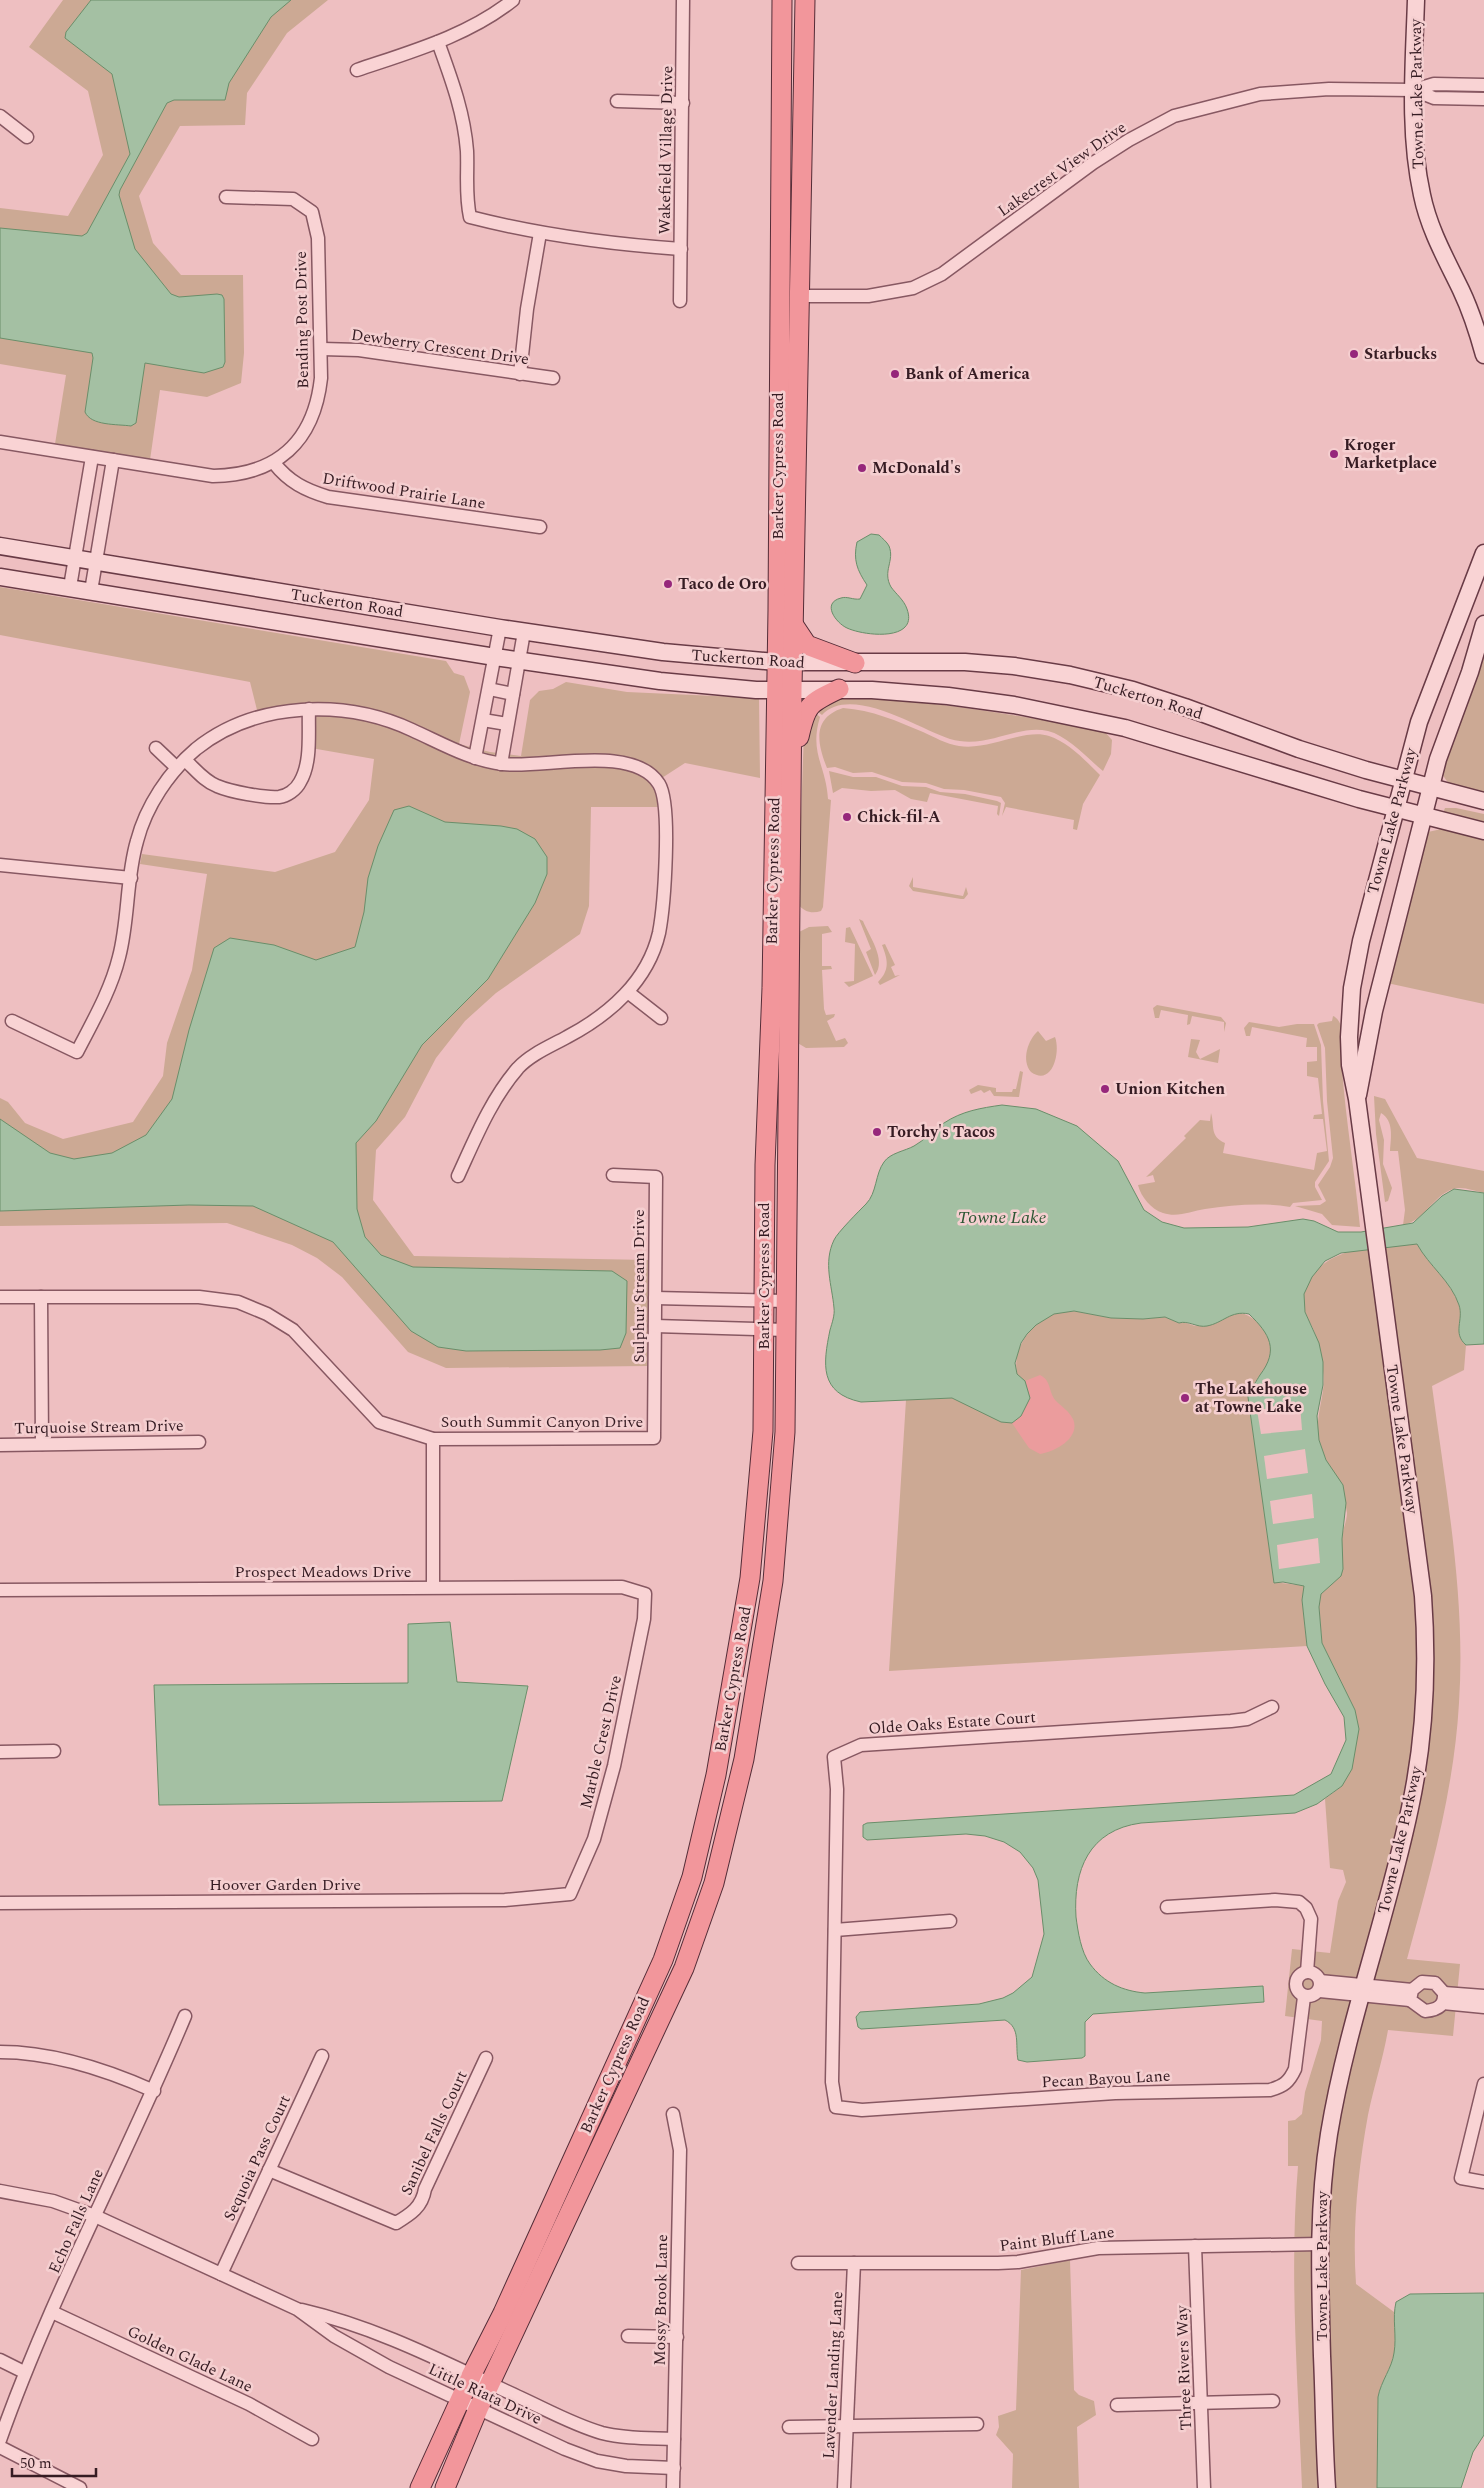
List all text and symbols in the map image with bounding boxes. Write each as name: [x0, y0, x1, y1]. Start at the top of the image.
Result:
street label: Towne Lake Parkway: [1404, 17, 1430, 169]
street label: Wakefield Village Drive: [653, 65, 679, 235]
street label: Lakecrest View Drive: [993, 116, 1131, 222]
street label: Bending Post Drive: [289, 251, 315, 389]
street label: Dewberry Crescent Drive: [349, 323, 531, 371]
place label: Starbucks: [1364, 342, 1437, 366]
marker: Starbucks: [1348, 348, 1360, 360]
place label: Bank of America: [905, 362, 1030, 386]
marker: Bank of America: [889, 368, 901, 380]
street label: Barker Cypress Road: [766, 392, 790, 540]
place label: Kroger Marketplace: [1344, 433, 1437, 475]
marker: Kroger Marketplace: [1328, 448, 1340, 460]
place label: McDonald's: [872, 456, 961, 480]
marker: McDonald's: [856, 462, 868, 474]
street label: Driftwood Prairie Lane: [321, 466, 487, 516]
place label: Taco de Oro: [678, 572, 767, 596]
marker: Taco de Oro: [662, 578, 674, 590]
street label: Tuckerton Road: [289, 582, 405, 624]
street label: Tuckerton Road: [690, 643, 806, 675]
street label: Tuckerton Road: [1090, 670, 1206, 726]
street label: Towne Lake Parkway: [1361, 744, 1423, 897]
street label: Barker Cypress Road: [760, 797, 786, 945]
place label: Chick-fil-A: [857, 805, 941, 829]
marker: Chick-fil-A: [841, 811, 853, 823]
place label: Union Kitchen: [1115, 1077, 1225, 1101]
marker: Union Kitchen: [1099, 1083, 1111, 1095]
place label: Torchy's Tacos: [887, 1120, 995, 1144]
marker: Torchy's Tacos: [871, 1126, 883, 1138]
street label: Barker Cypress Road: [752, 1202, 776, 1350]
water label: Towne Lake: [958, 1204, 1046, 1231]
street label: Sulphur Stream Drive: [627, 1209, 651, 1363]
street label: Towne Lake Parkway: [1380, 1363, 1425, 1516]
place label: The Lakehouse at Towne Lake: [1195, 1377, 1307, 1419]
marker: The Lakehouse at Towne Lake: [1179, 1392, 1191, 1404]
street label: South Summit Canyon Drive: [441, 1410, 643, 1434]
street label: Turquoise Stream Drive: [14, 1414, 184, 1440]
street label: Prospect Meadows Drive: [235, 1560, 411, 1584]
street label: Barker Cypress Road: [708, 1604, 758, 1754]
street label: Marble Crest Drive: [574, 1673, 628, 1811]
street label: Olde Oaks Estate Court: [867, 1705, 1037, 1741]
street label: Towne Lake Parkway: [1371, 1763, 1429, 1916]
street label: Hoover Garden Drive: [209, 1873, 361, 1897]
street label: Barker Cypress Road: [574, 1993, 656, 2137]
street label: Pecan Bayou Lane: [1041, 2064, 1171, 2094]
street label: Sanibel Falls Court: [395, 2066, 474, 2199]
street label: Sequoia Pass Court: [217, 2091, 297, 2225]
street label: Echo Falls Lane: [42, 2165, 110, 2277]
street label: Towne Lake Parkway: [1310, 2189, 1334, 2341]
street label: Paint Bluff Lane: [998, 2220, 1116, 2258]
street label: Mossy Brook Lane: [648, 2234, 674, 2366]
street label: Lavender Landing Lane: [817, 2291, 849, 2459]
street label: Three Rivers Way: [1170, 2304, 1198, 2431]
street label: Golden Glade Lane: [123, 2319, 257, 2399]
street label: Little Riata Drive: [424, 2357, 546, 2431]
scale bar: [12, 2446, 96, 2478]
text: 50 m: [20, 2452, 52, 2475]

